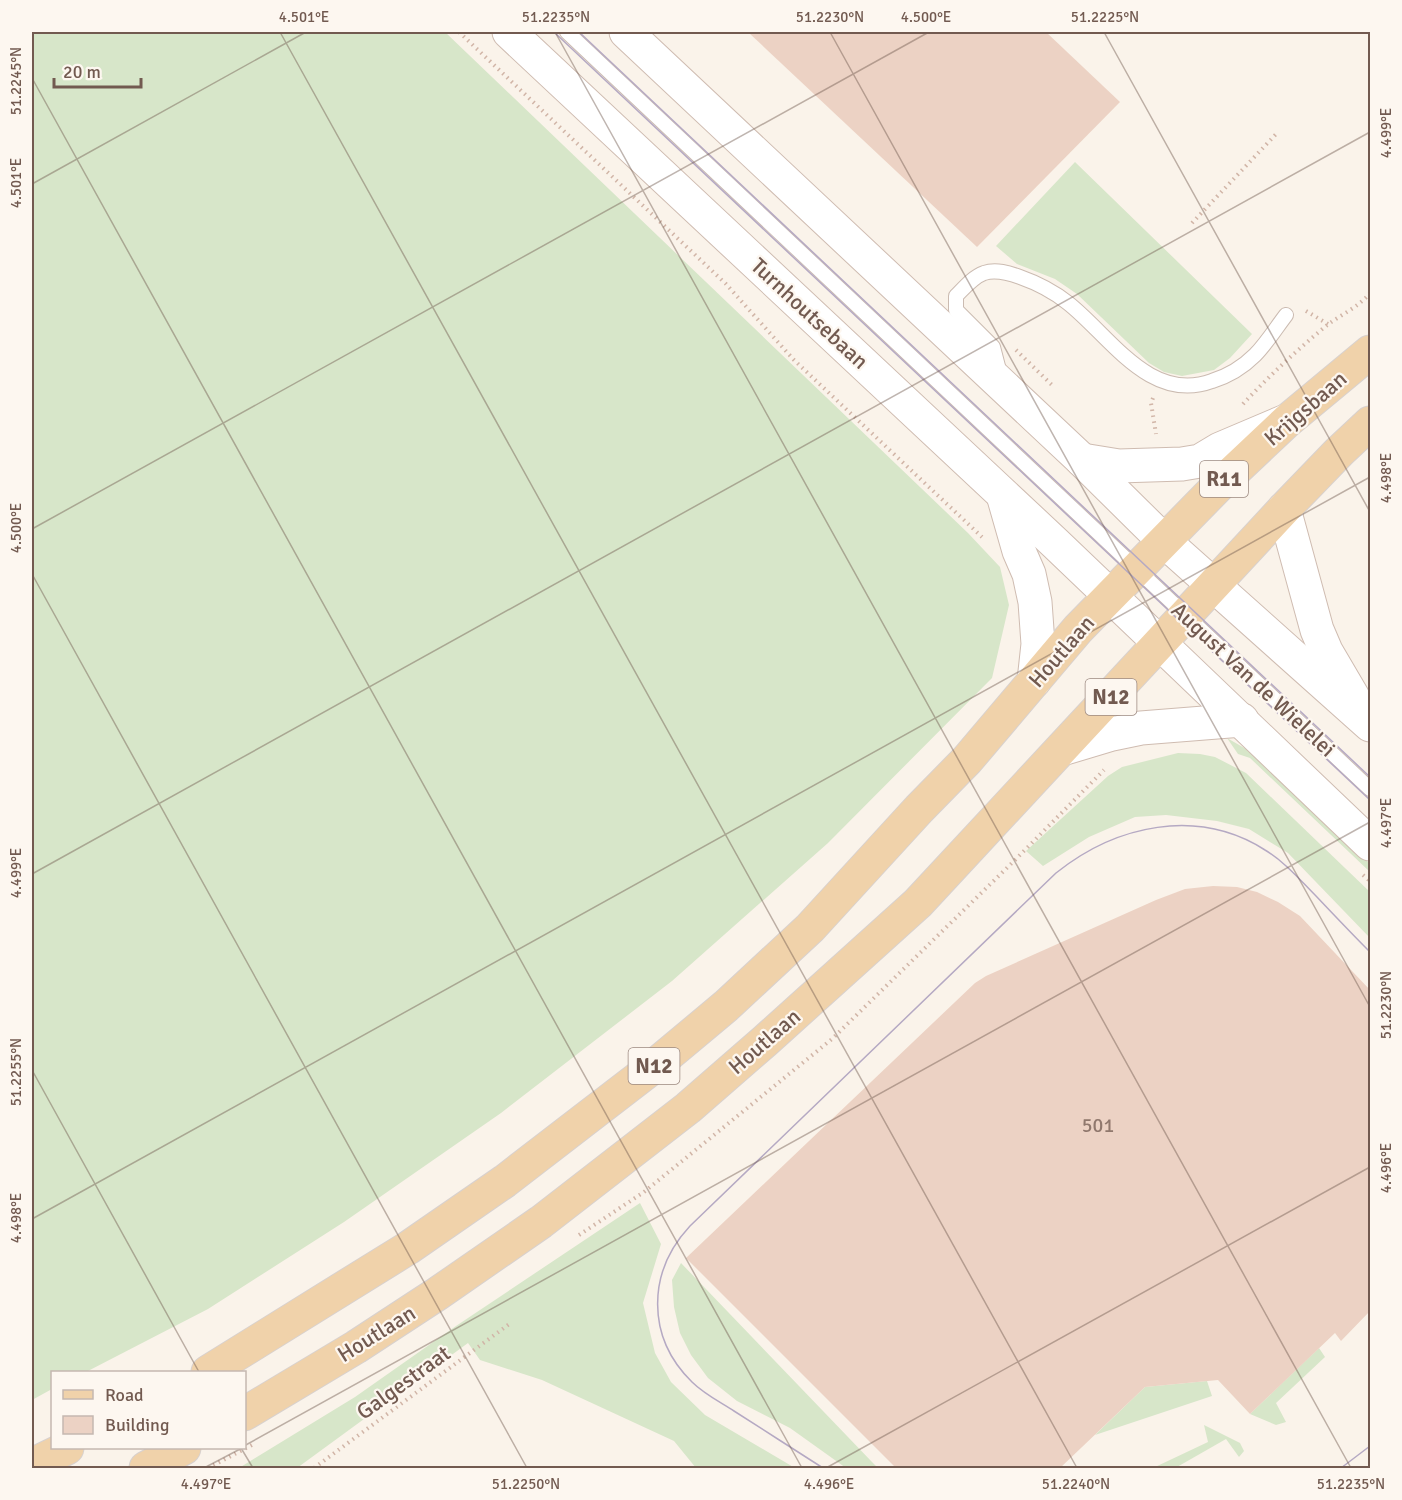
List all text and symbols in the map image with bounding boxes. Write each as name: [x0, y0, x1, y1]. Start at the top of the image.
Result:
text: 4.501°E: [279, 8, 329, 26]
text: 51.2235°N: [522, 8, 590, 26]
text: 51.2230°N: [796, 8, 864, 26]
text: 4.500°E: [901, 8, 951, 26]
text: 51.2225°N: [1071, 8, 1139, 26]
text: 51.2245°N: [7, 47, 25, 115]
scale bar: [54, 51, 141, 89]
text: 20 m: [63, 61, 101, 83]
text: 4.499°E: [1377, 108, 1395, 158]
text: 4.501°E: [7, 158, 25, 208]
street label: Turnhoutsebaan: [745, 252, 874, 375]
street label: Krijgsbaan: [1258, 365, 1352, 452]
text: 4.498°E: [1377, 453, 1395, 503]
road number: R11: [1200, 461, 1248, 497]
text: 4.500°E: [7, 503, 25, 553]
street label: August Van de Wielelei: [1166, 596, 1341, 762]
street label: Houtlaan: [1023, 610, 1100, 693]
road number: N12: [1086, 679, 1136, 715]
text: 4.497°E: [1377, 798, 1395, 848]
text: 4.499°E: [7, 848, 25, 898]
text: 51.2230°N: [1377, 971, 1395, 1039]
street label: Houtlaan: [723, 1003, 806, 1080]
text: 51.2255°N: [7, 1038, 25, 1106]
road number: N12: [628, 1048, 680, 1084]
house number: 501: [1082, 1113, 1114, 1138]
text: 4.496°E: [1377, 1143, 1395, 1193]
text: 4.498°E: [7, 1193, 25, 1243]
street label: Houtlaan: [332, 1299, 420, 1368]
street label: Galgestraat: [351, 1339, 456, 1425]
legend: [51, 1371, 246, 1449]
text: Road: [105, 1384, 144, 1406]
text: Building: [105, 1414, 169, 1436]
text: 4.497°E: [181, 1475, 231, 1493]
text: 51.2250°N: [492, 1475, 560, 1493]
text: 4.496°E: [804, 1475, 854, 1493]
text: 51.2240°N: [1042, 1475, 1110, 1493]
text: 51.2235°N: [1317, 1475, 1385, 1493]

